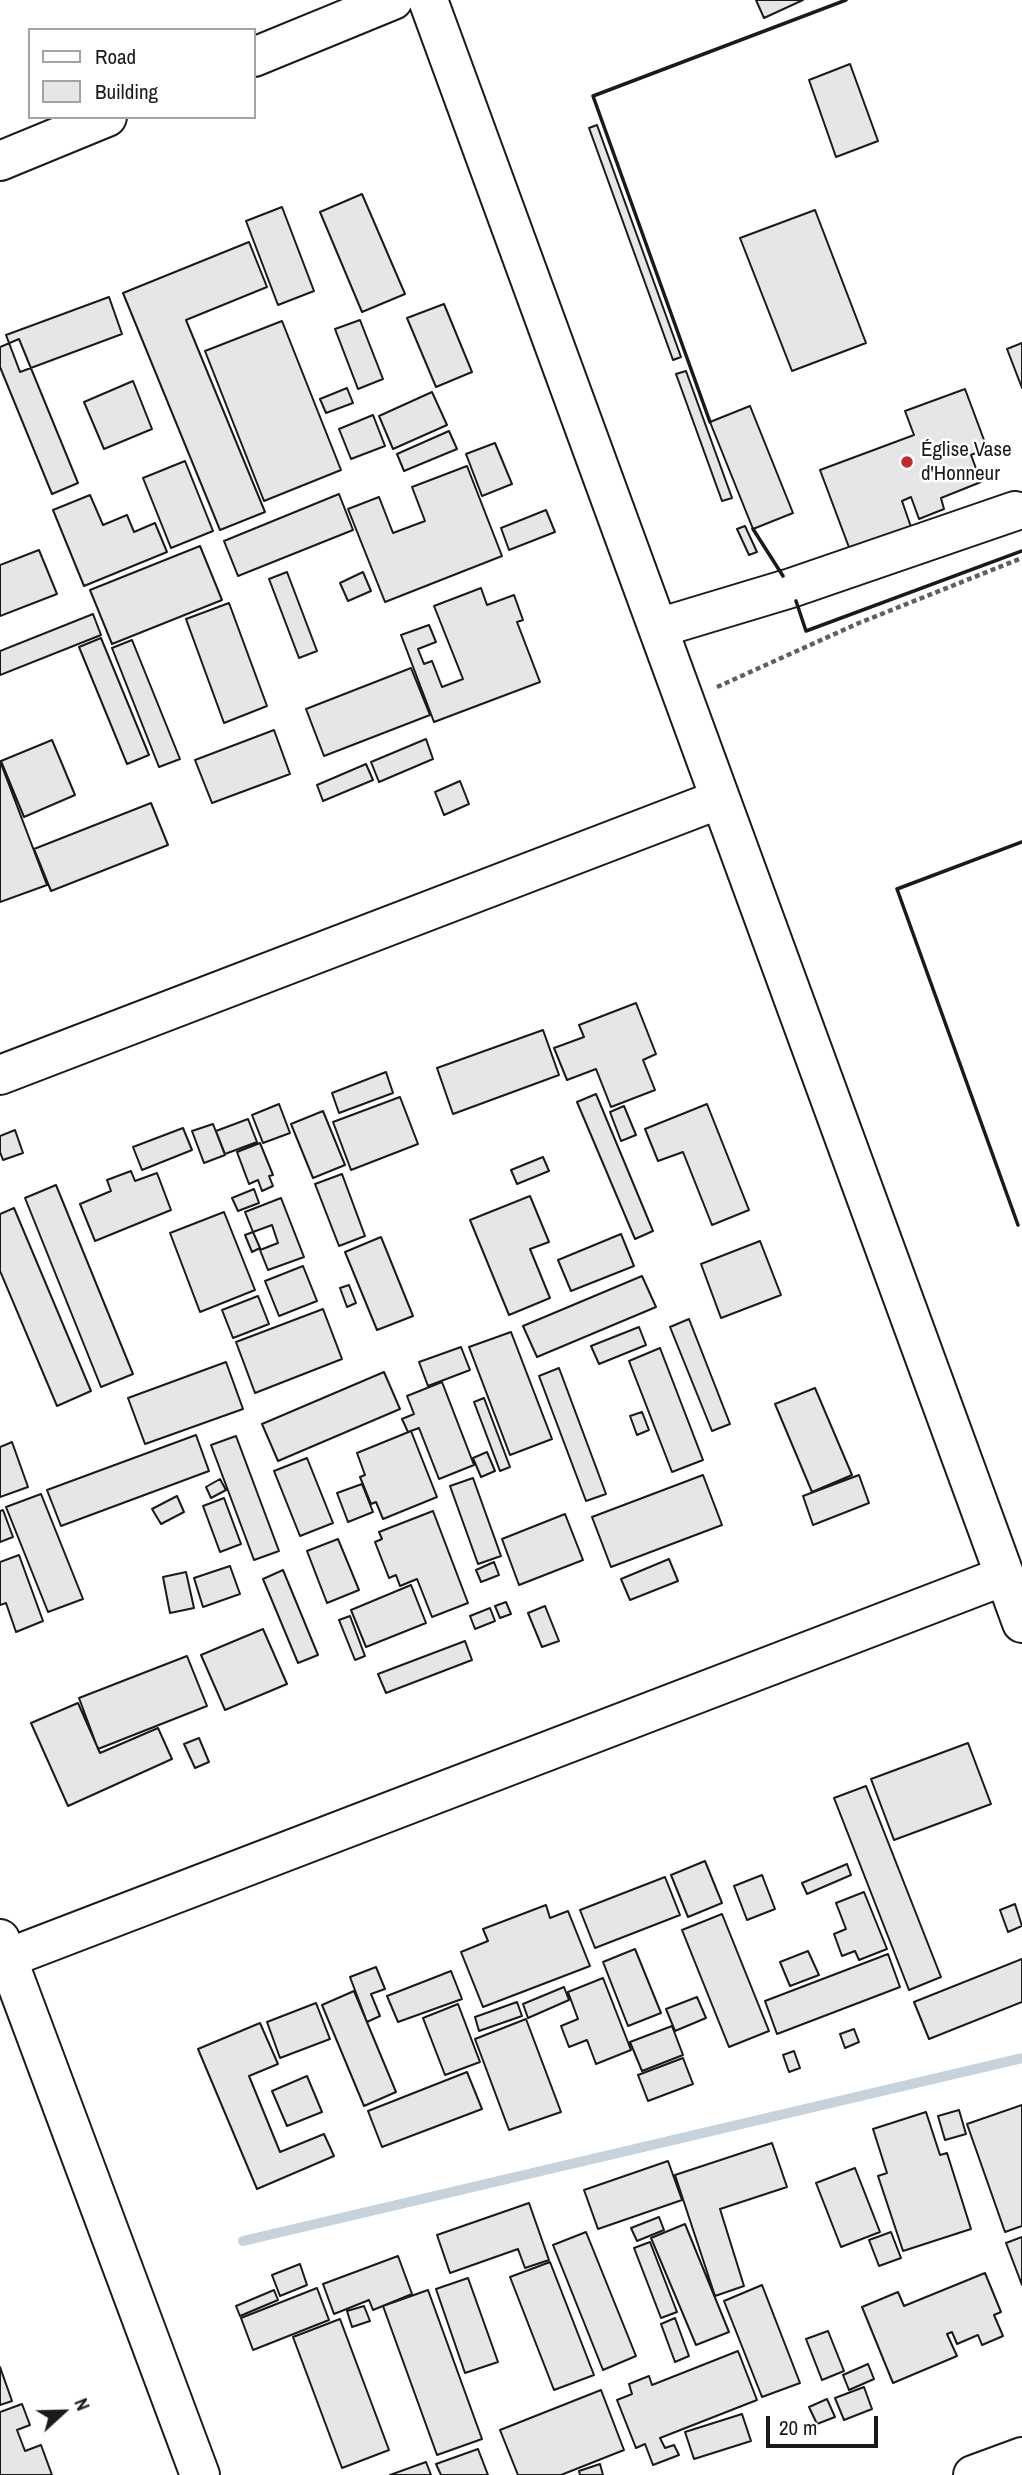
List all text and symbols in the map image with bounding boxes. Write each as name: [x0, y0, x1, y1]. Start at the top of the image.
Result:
legend: [28, 28, 256, 119]
text: Road: [95, 42, 136, 71]
text: Building: [95, 77, 158, 106]
place label: Église Vase d'Honneur: [921, 437, 1012, 487]
marker: Église Vase d'Honneur: [899, 454, 915, 470]
north arrow: [28, 2377, 98, 2447]
text: N: [68, 2394, 97, 2414]
scale bar: [770, 2402, 882, 2446]
text: 20 m: [779, 2413, 817, 2442]

